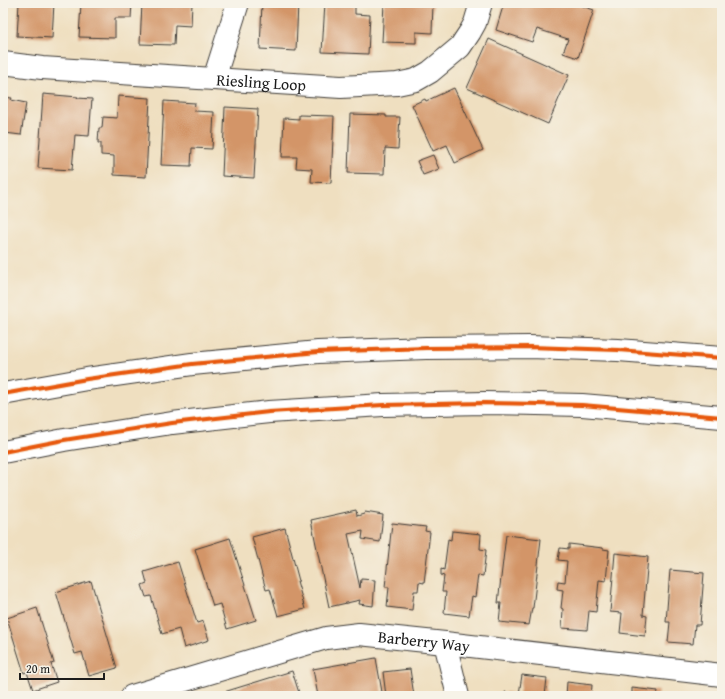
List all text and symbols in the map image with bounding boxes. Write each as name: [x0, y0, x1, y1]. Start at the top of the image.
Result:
street label: Riesling Loop: [216, 67, 307, 97]
street label: Barberry Way: [377, 624, 471, 658]
scale bar: [20, 655, 104, 681]
text: 20 m: [26, 660, 50, 677]

